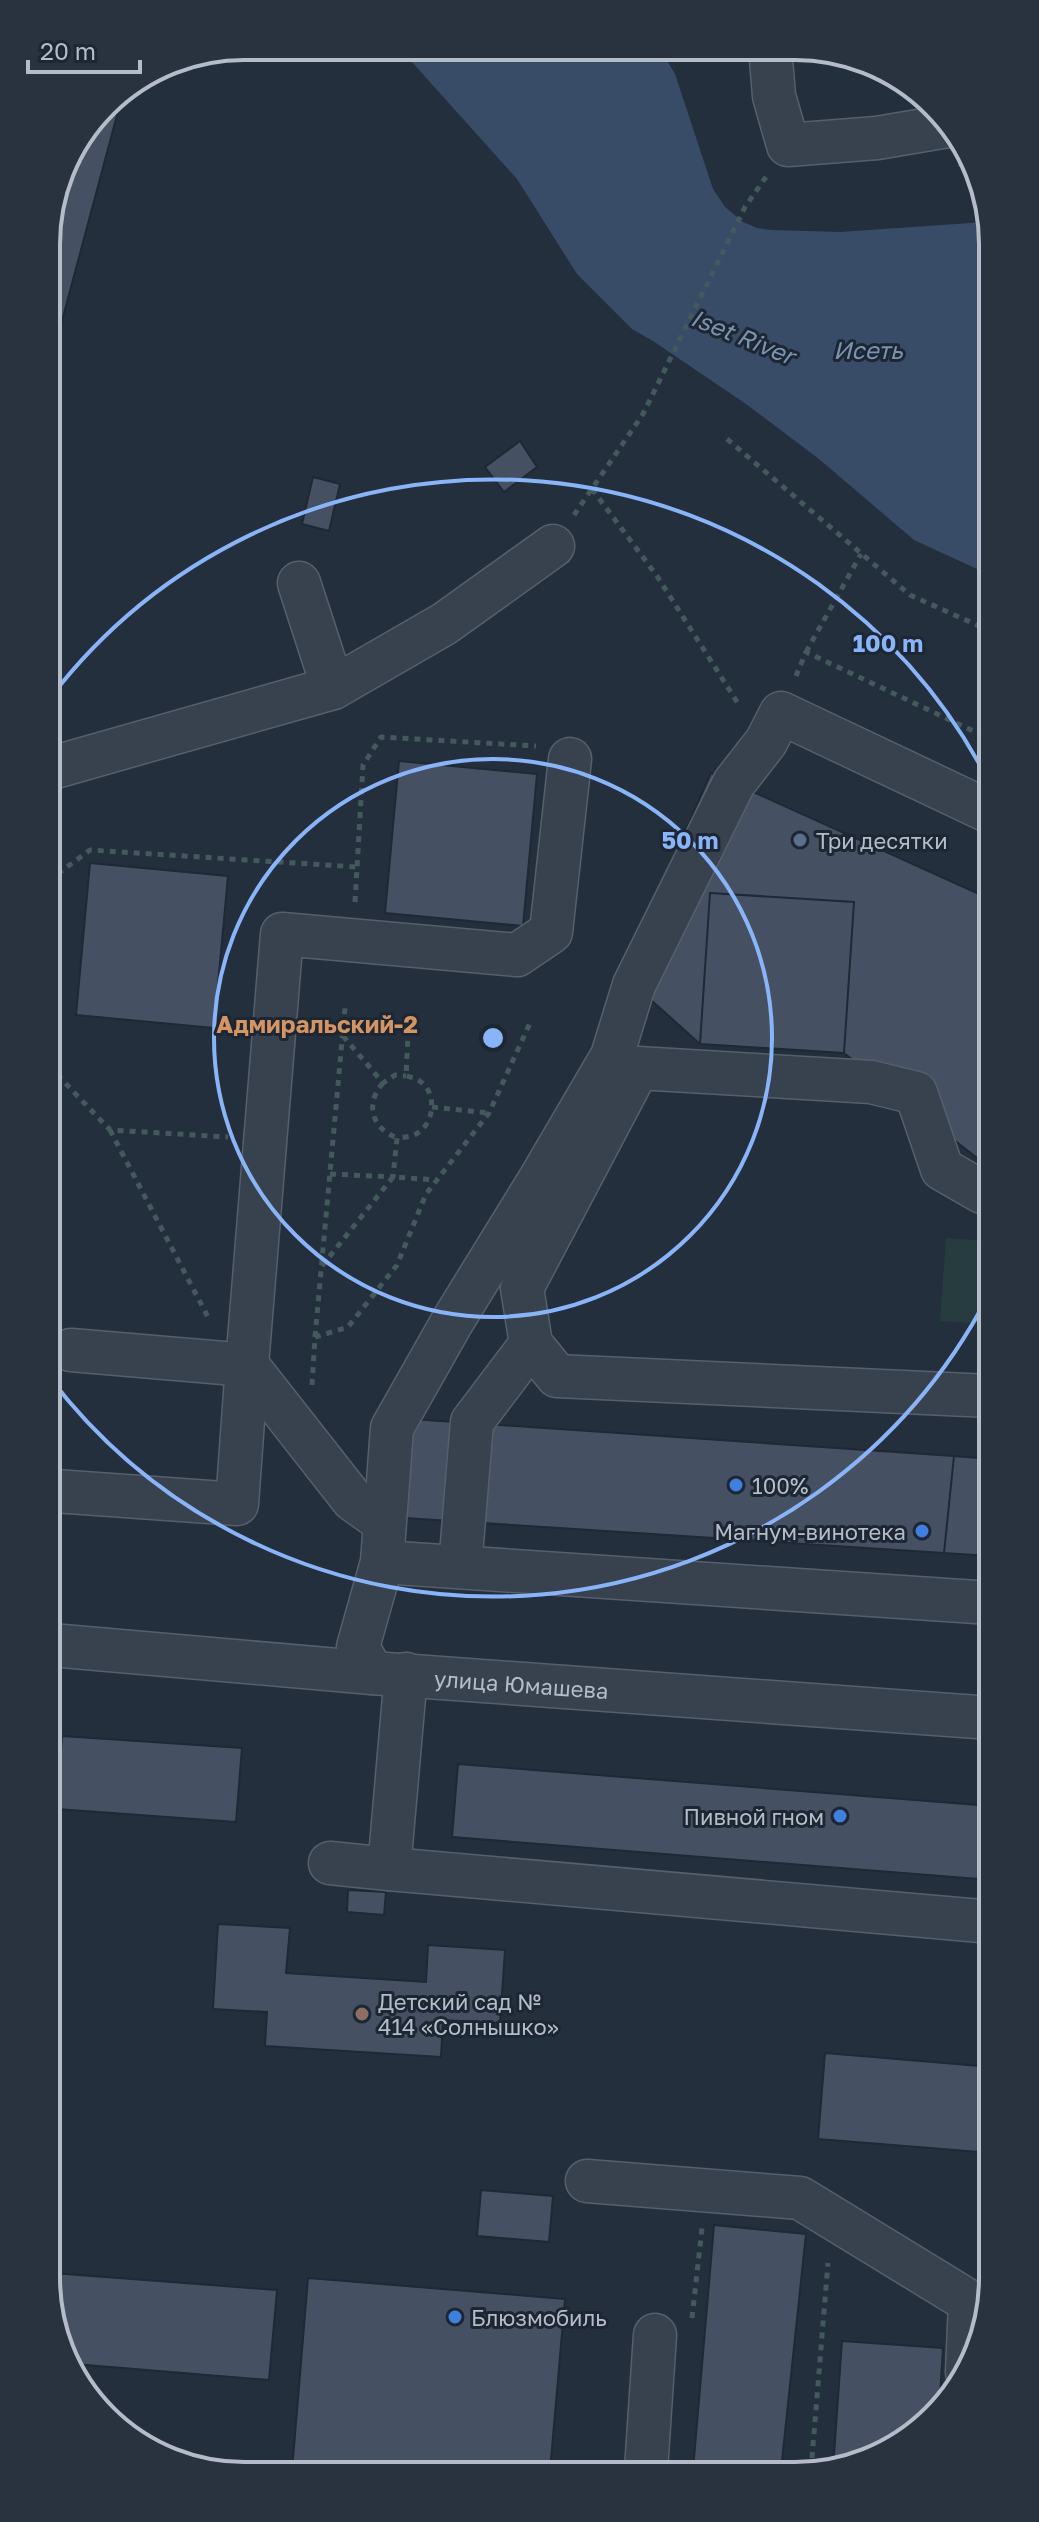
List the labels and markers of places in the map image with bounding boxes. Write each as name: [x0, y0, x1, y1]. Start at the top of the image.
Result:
place label: Три десятки: [816, 827, 948, 854]
marker: Три десятки: [791, 831, 809, 849]
centre of rings: [479, 1024, 507, 1052]
place label: 100%: [752, 1472, 808, 1499]
marker: 100%: [727, 1476, 745, 1494]
place label: Магнум-винотека: [714, 1518, 906, 1545]
marker: Магнум-винотека: [913, 1522, 931, 1540]
place label: Пивной гном: [684, 1803, 824, 1830]
marker: Пивной гном: [831, 1807, 849, 1825]
place label: Детский сад № 414 «Солнышко»: [378, 1988, 559, 2040]
marker: Детский сад № 414 «Солнышко»: [353, 2005, 371, 2023]
place label: Блюзмобиль: [471, 2304, 607, 2331]
marker: Блюзмобиль: [446, 2308, 464, 2326]

